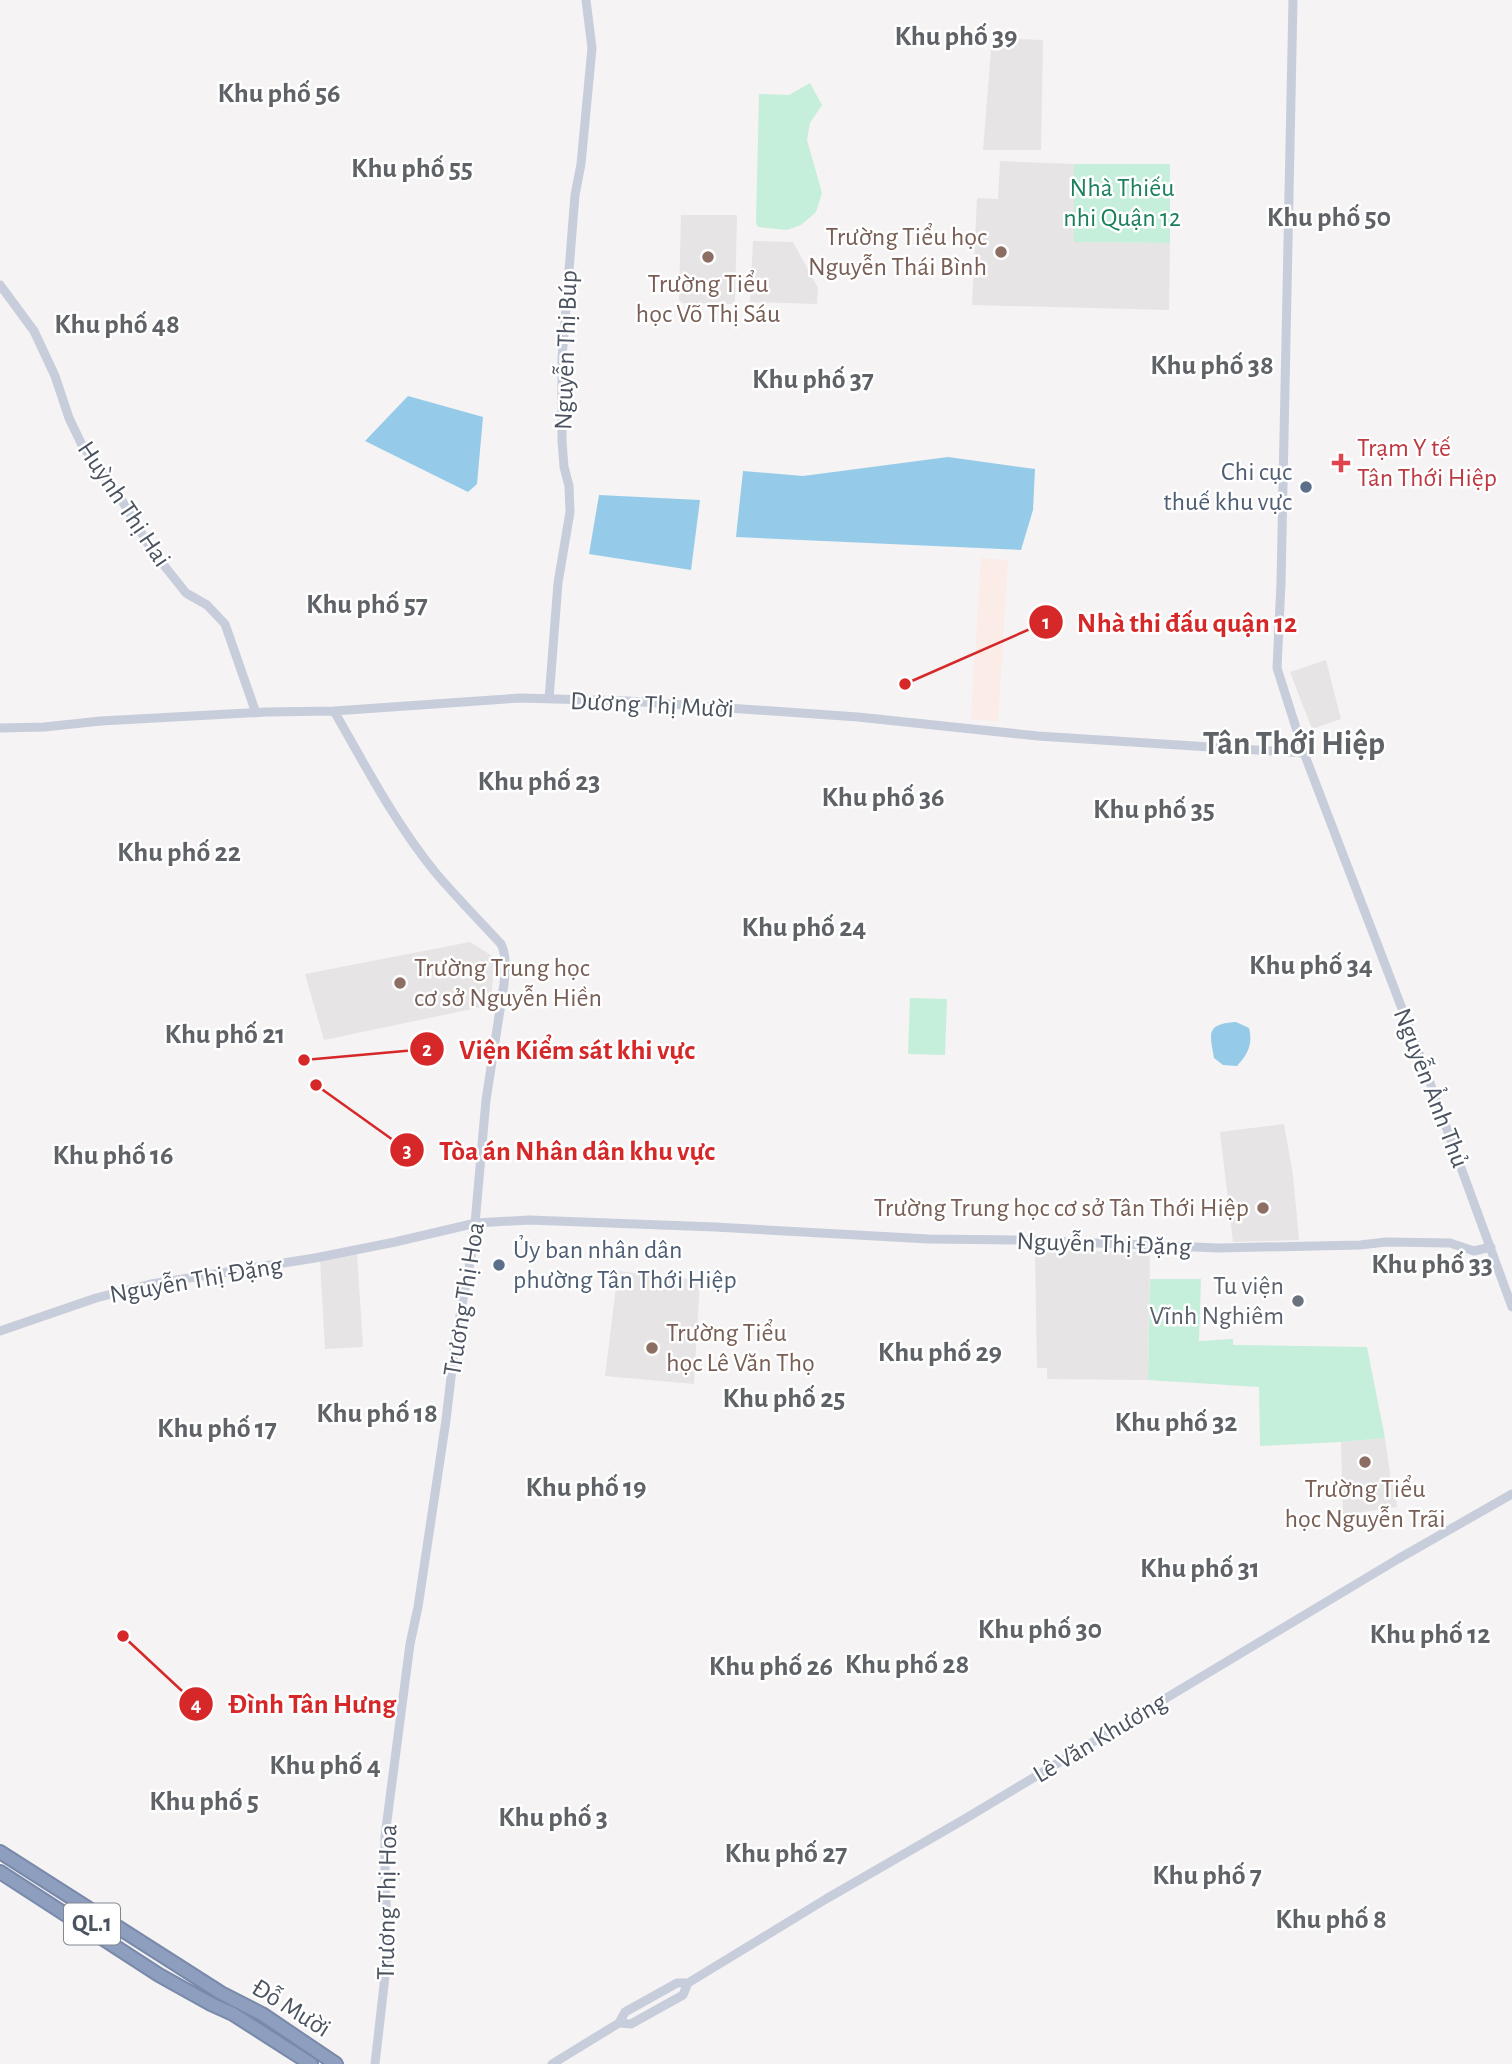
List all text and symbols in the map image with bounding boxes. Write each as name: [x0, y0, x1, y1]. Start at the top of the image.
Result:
district label: Khu phố 39: [894, 22, 1018, 51]
district label: Khu phố 56: [217, 79, 341, 108]
district label: Khu phố 55: [351, 154, 473, 183]
park label: Nhà Thiếu nhi Quận 12: [1063, 175, 1181, 231]
district label: Khu phố 50: [1267, 203, 1391, 232]
place label: Trường Tiểu học Nguyễn Thái Bình: [808, 223, 987, 280]
marker: Trường Tiểu học Nguyễn Thái Bình: [993, 244, 1009, 260]
marker: Trường Tiểu học Võ Thị Sáu: [700, 249, 716, 265]
street label: Nguyễn Thị Búp: [549, 269, 582, 430]
place label: Trường Tiểu học Võ Thị Sáu: [636, 270, 780, 327]
district label: Khu phố 48: [54, 310, 180, 339]
district label: Khu phố 38: [1150, 351, 1274, 380]
district label: Khu phố 37: [752, 365, 874, 394]
place label: Trạm Y tế Tân Thới Hiệp: [1357, 435, 1497, 491]
street label: Huỳnh Thị Hai: [73, 437, 175, 571]
marker: Trạm Y tế Tân Thới Hiệp: [1331, 453, 1351, 473]
place label: Chi cục thuế khu vực: [1163, 459, 1292, 515]
marker: Chi cục thuế khu vực: [1298, 479, 1314, 495]
district label: Khu phố 57: [306, 590, 428, 619]
callout: Nhà thi đấu quận 12: [1028, 598, 1311, 647]
text: Nhà thi đấu quận 12: [1077, 609, 1297, 638]
text: 1: [1042, 612, 1050, 633]
street label: Dương Thị Mười: [569, 688, 735, 722]
district label: Tân Thới Hiệp: [1203, 728, 1385, 761]
district label: Khu phố 23: [478, 767, 600, 796]
district label: Khu phố 36: [821, 783, 945, 812]
district label: Khu phố 35: [1093, 795, 1215, 824]
district label: Khu phố 22: [117, 838, 241, 867]
district label: Khu phố 24: [742, 913, 866, 942]
district label: Khu phố 34: [1249, 951, 1373, 980]
place label: Trường Trung học cơ sở Nguyễn Hiền: [414, 955, 602, 1011]
marker: Trường Trung học cơ sở Nguyễn Hiền: [392, 975, 408, 991]
street label: Nguyễn Ảnh Thủ: [1389, 1004, 1475, 1171]
district label: Khu phố 21: [165, 1020, 285, 1049]
callout: Viện Kiểm sát khi vực: [410, 1025, 709, 1074]
text: Viện Kiểm sát khi vực: [459, 1034, 695, 1065]
text: 2: [422, 1039, 432, 1060]
callout: Tòa án Nhân dân khu vực: [390, 1125, 729, 1174]
text: Tòa án Nhân dân khu vực: [439, 1138, 715, 1166]
text: 3: [402, 1140, 412, 1161]
district label: Khu phố 16: [52, 1141, 174, 1170]
place label: Trường Trung học cơ sở Tân Thới Hiệp: [874, 1195, 1249, 1221]
marker: Trường Trung học cơ sở Tân Thới Hiệp: [1255, 1200, 1271, 1216]
street label: Trương Thị Hoa: [439, 1220, 489, 1378]
street label: Nguyễn Thị Đặng: [1016, 1227, 1192, 1260]
place label: Ủy ban nhân dân phường Tân Thới Hiệp: [513, 1235, 737, 1293]
district label: Khu phố 33: [1371, 1250, 1493, 1279]
street label: Nguyễn Thị Đặng: [107, 1251, 285, 1308]
marker: Ủy ban nhân dân phường Tân Thới Hiệp: [491, 1257, 507, 1273]
place label: Tu viện Vĩnh Nghiêm: [1149, 1273, 1284, 1329]
marker: Tu viện Vĩnh Nghiêm: [1290, 1293, 1306, 1309]
place label: Trường Tiểu học Lê Văn Thọ: [666, 1319, 815, 1376]
district label: Khu phố 29: [878, 1338, 1002, 1367]
marker: Trường Tiểu học Lê Văn Thọ: [644, 1340, 660, 1356]
district label: Khu phố 25: [723, 1384, 845, 1413]
district label: Khu phố 18: [316, 1399, 438, 1428]
district label: Khu phố 32: [1115, 1408, 1237, 1437]
district label: Khu phố 17: [157, 1414, 277, 1443]
marker: Trường Tiểu học Nguyễn Trãi: [1357, 1454, 1373, 1470]
district label: Khu phố 19: [525, 1473, 647, 1502]
place label: Trường Tiểu học Nguyễn Trãi: [1284, 1475, 1446, 1532]
district label: Khu phố 31: [1140, 1554, 1260, 1583]
district label: Khu phố 30: [978, 1615, 1102, 1644]
district label: Khu phố 12: [1370, 1620, 1490, 1649]
district label: Khu phố 28: [845, 1650, 969, 1679]
district label: Khu phố 26: [709, 1652, 833, 1681]
callout: Đình Tân Hưng: [179, 1679, 410, 1728]
street label: Lê Văn Khương: [1029, 1688, 1171, 1788]
text: Đình Tân Hưng: [228, 1691, 397, 1719]
text: 4: [191, 1694, 201, 1715]
district label: Khu phố 4: [269, 1751, 381, 1780]
district label: Khu phố 5: [149, 1787, 259, 1816]
district label: Khu phố 3: [498, 1803, 608, 1832]
street label: Trương Thị Hoa: [373, 1824, 401, 1980]
district label: Khu phố 27: [725, 1839, 847, 1868]
district label: Khu phố 7: [1152, 1861, 1262, 1890]
road number: QL.1: [64, 1903, 120, 1944]
district label: Khu phố 8: [1275, 1905, 1387, 1934]
street label: Đỗ Mười: [247, 1973, 335, 2042]

